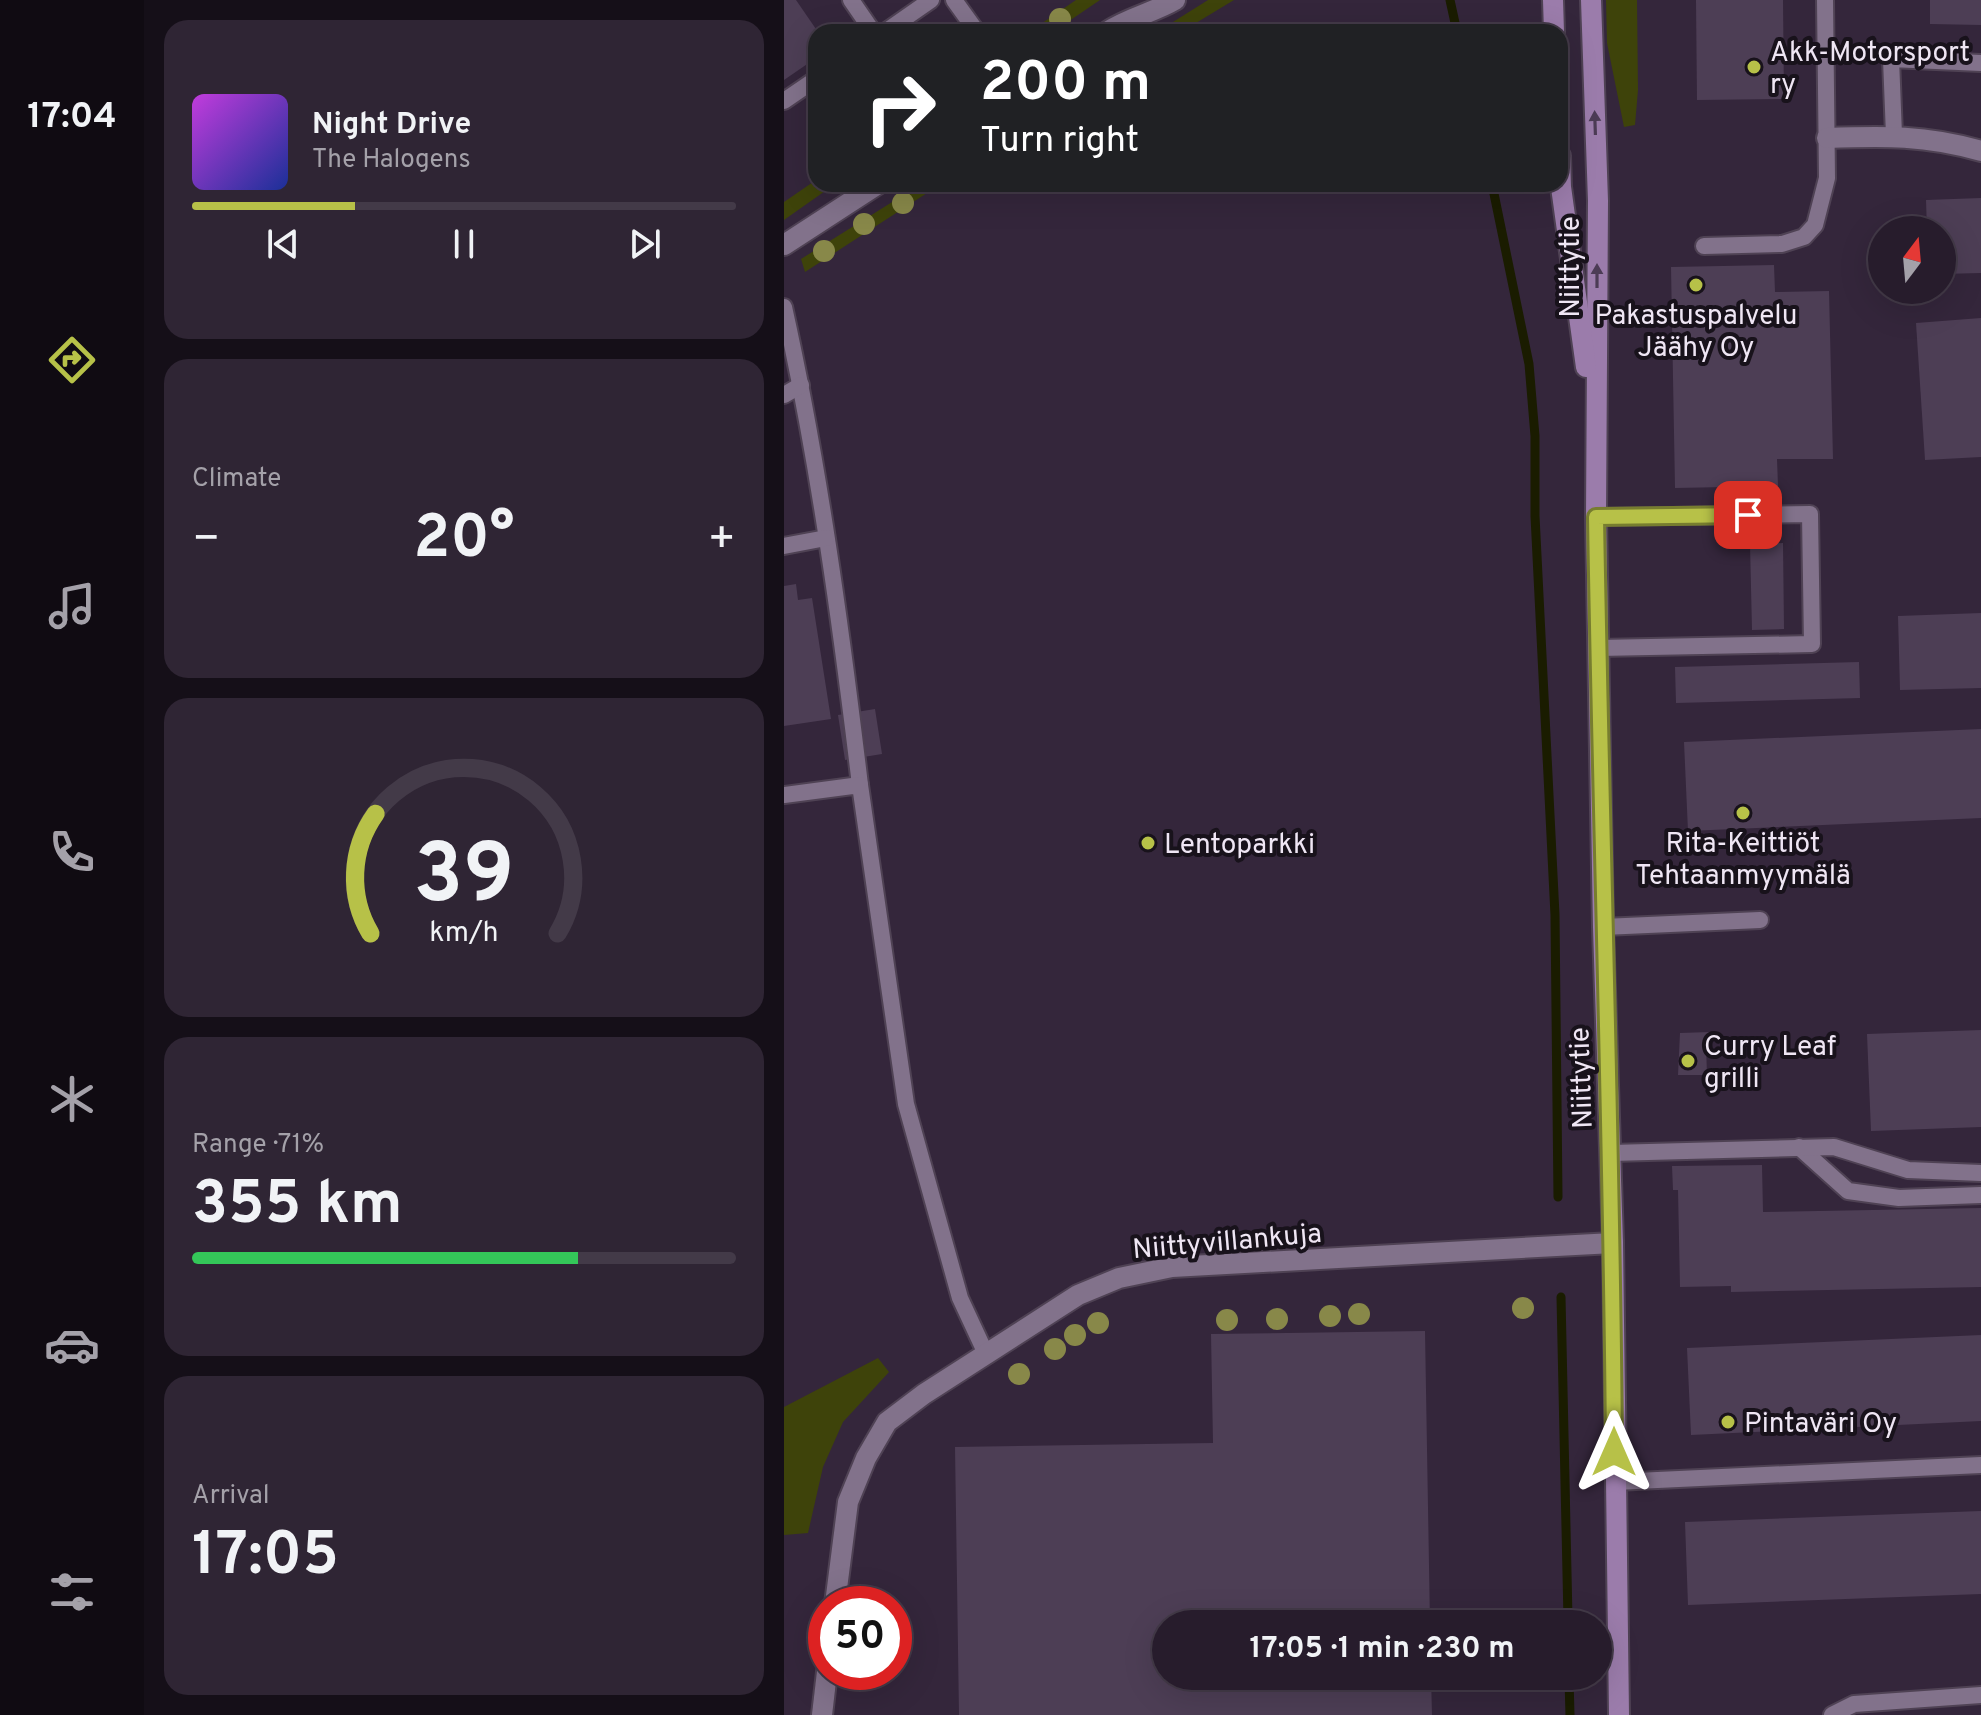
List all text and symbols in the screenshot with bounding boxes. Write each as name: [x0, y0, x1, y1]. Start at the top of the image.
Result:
place label: Akk-Motorsport ry: [1770, 36, 1970, 104]
text: 200 m: [980, 50, 1151, 120]
icon: right: [848, 56, 952, 160]
marker: Akk-Motorsport ry: [1745, 58, 1763, 76]
text: 17:04: [27, 95, 117, 141]
text: Night Drive: [312, 107, 471, 144]
one-way arrow: [1589, 110, 1602, 135]
text: Turn right: [980, 119, 1139, 165]
text: The Halogens: [312, 144, 471, 177]
street label: Niittytie: [1554, 216, 1590, 318]
north arrow: [1868, 216, 1956, 304]
map controls: [1868, 216, 1956, 304]
icon: previous: [261, 222, 305, 266]
icon: pause: [442, 222, 486, 266]
icon: next: [623, 222, 667, 266]
one-way arrow: [1591, 263, 1603, 288]
marker: Pakastuspalvelu Jäähy Oy: [1687, 276, 1705, 294]
place label: Pakastuspalvelu Jäähy Oy: [1595, 299, 1797, 367]
icon: directions: [44, 332, 100, 388]
text: Climate: [192, 463, 281, 496]
pin: [1714, 481, 1782, 549]
icon: arrive: [1726, 493, 1770, 537]
text: 20°: [413, 503, 515, 579]
text: −: [192, 513, 220, 569]
text: +: [708, 513, 736, 569]
icon: music: [44, 578, 100, 634]
marker: Rita-Keittiöt Tehtaanmyymälä: [1734, 804, 1752, 822]
icon: phone: [44, 824, 100, 880]
text: 39: [414, 826, 514, 931]
place label: Rita-Keittiöt Tehtaanmyymälä: [1635, 827, 1851, 895]
place label: Lentoparkki: [1164, 828, 1315, 864]
marker: Lentoparkki: [1139, 834, 1157, 852]
text: km/h: [429, 916, 499, 952]
street label: Niittytie: [1563, 1027, 1603, 1129]
place label: Curry Leaf grilli: [1704, 1030, 1836, 1098]
marker: Curry Leaf grilli: [1679, 1052, 1697, 1070]
icon: climate: [44, 1071, 100, 1127]
text: Range · 71%: [192, 1129, 324, 1162]
text: 355 km: [192, 1169, 403, 1245]
street label: Niittyvillankuja: [1131, 1217, 1323, 1269]
icon: car: [44, 1317, 100, 1373]
place label: Pintaväri Oy: [1744, 1407, 1897, 1443]
position arrow: [1572, 1410, 1656, 1494]
marker: Pintaväri Oy: [1719, 1413, 1737, 1431]
text: Arrival: [192, 1480, 270, 1513]
text: 17:05: [192, 1520, 339, 1596]
icon: filters: [44, 1564, 100, 1620]
speed limit sign: 50: [808, 1586, 912, 1690]
text: 17:05 · 1 min · 230 m: [1250, 1631, 1514, 1668]

